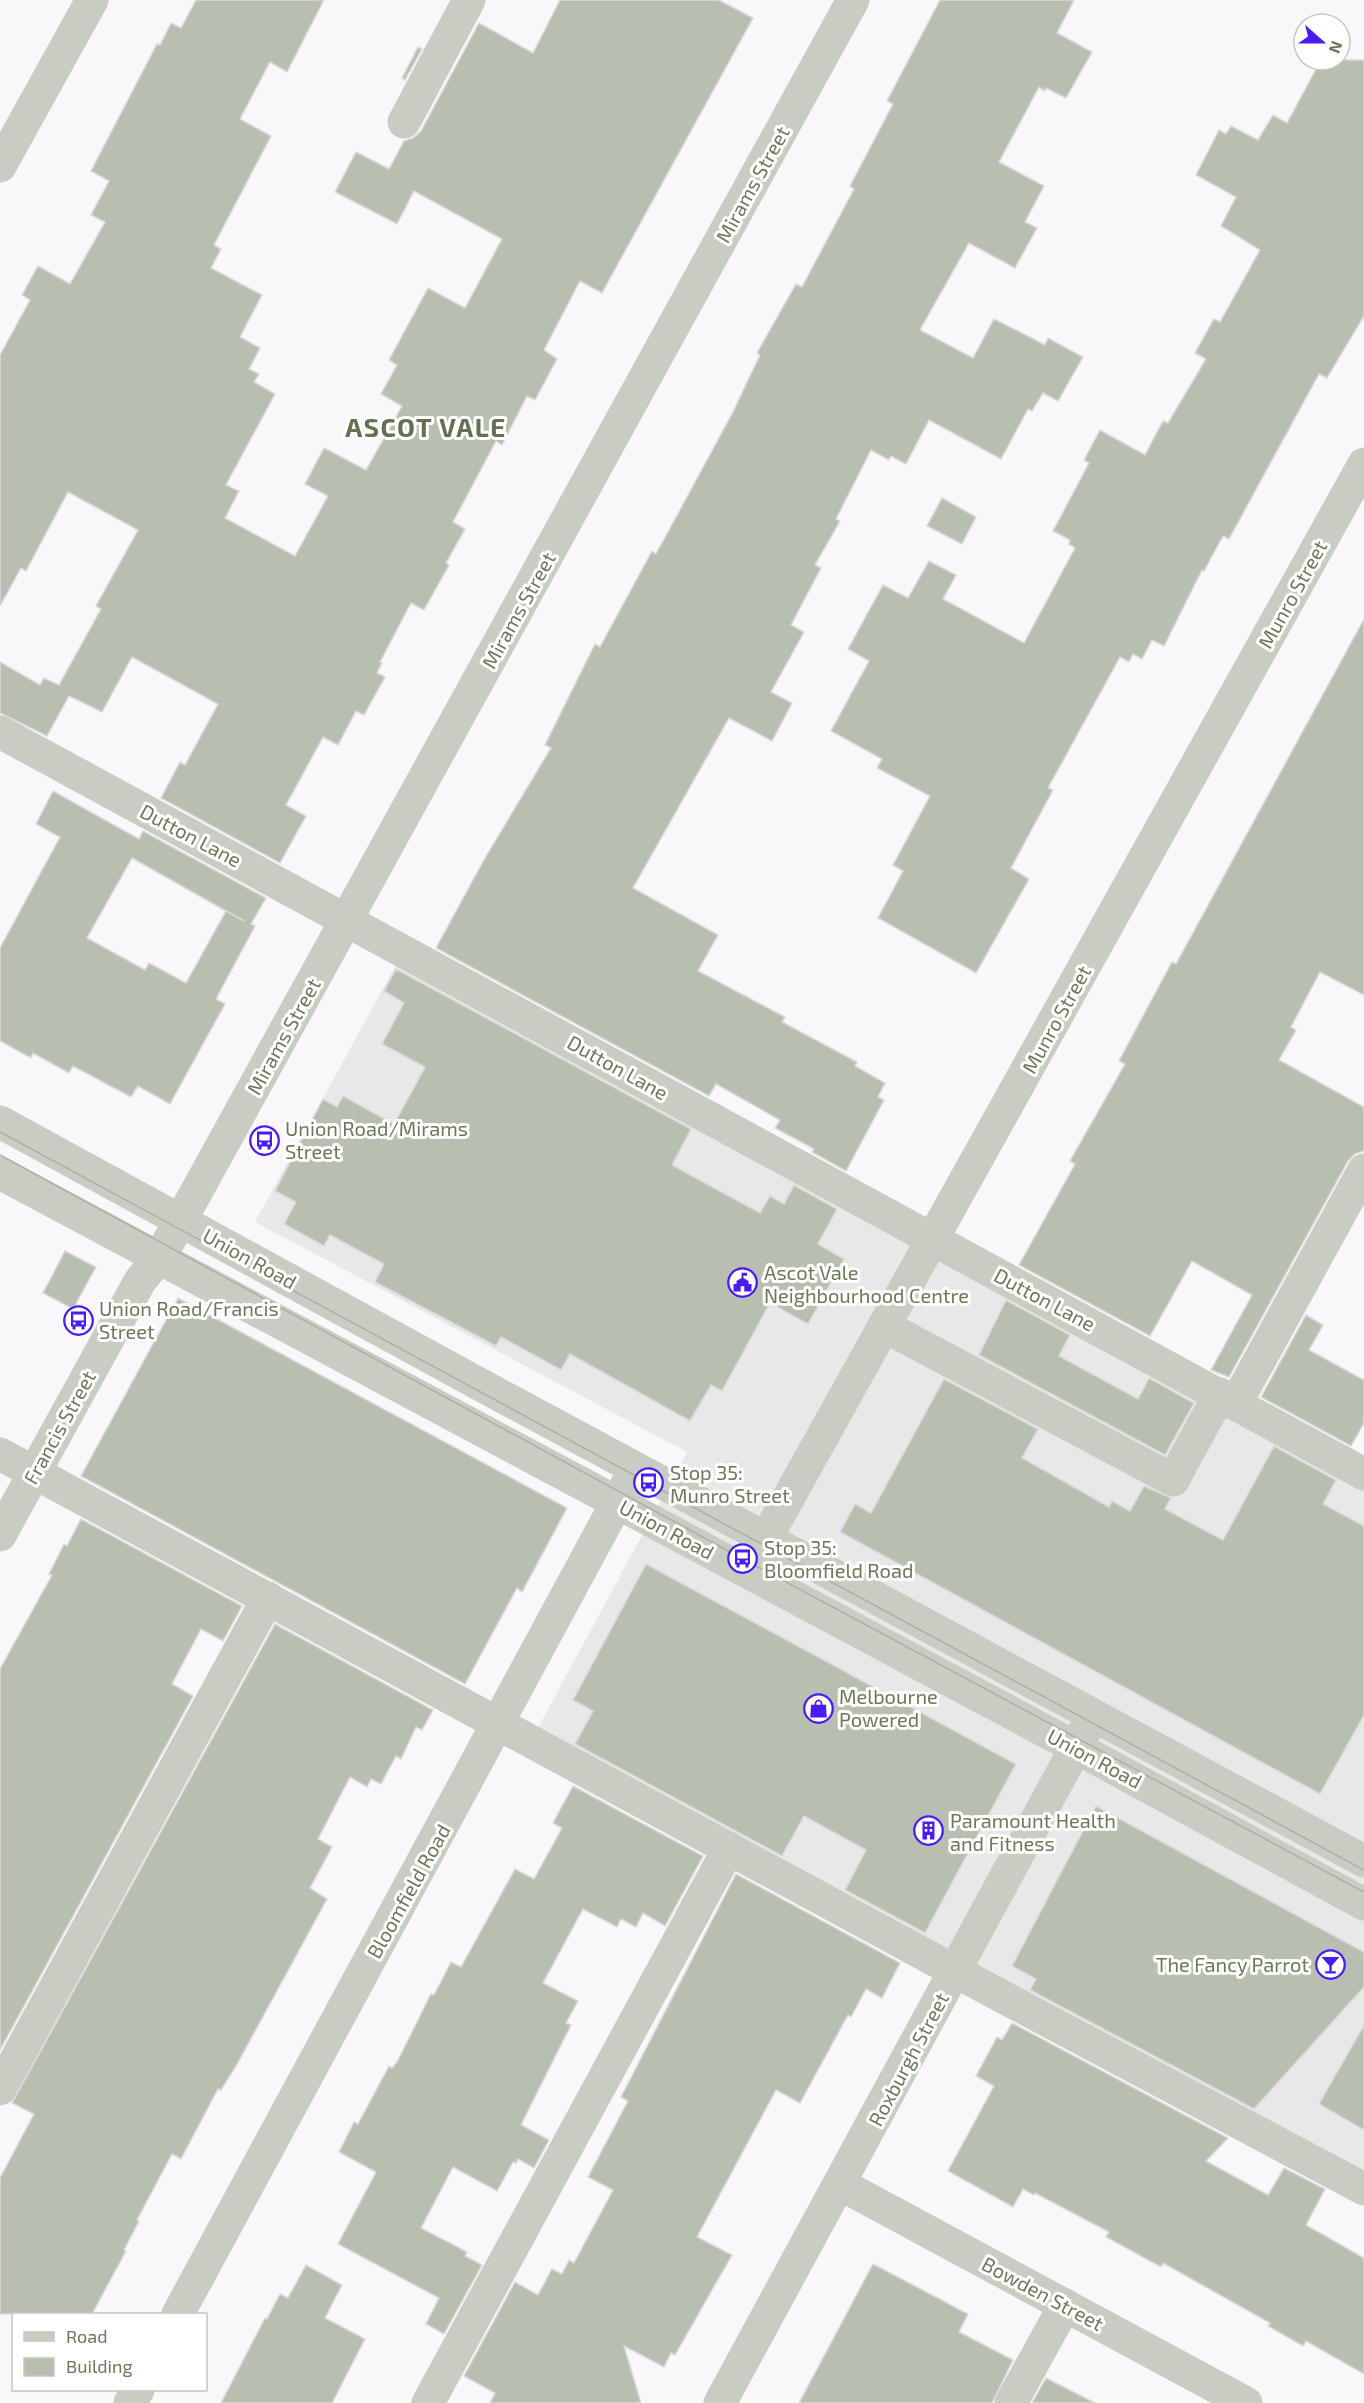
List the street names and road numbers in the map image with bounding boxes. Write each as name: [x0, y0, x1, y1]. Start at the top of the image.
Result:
street label: Mirams Street: [710, 121, 794, 246]
street label: Munro Street: [1252, 536, 1332, 652]
street label: Mirams Street: [476, 547, 560, 672]
street label: Dutton Lane: [136, 798, 246, 872]
street label: Munro Street: [1016, 961, 1096, 1077]
street label: Mirams Street: [241, 973, 325, 1098]
street label: Dutton Lane: [564, 1030, 672, 1104]
street label: Union Road: [199, 1222, 301, 1294]
street label: Dutton Lane: [990, 1262, 1100, 1336]
street label: Francis Street: [18, 1366, 100, 1488]
street label: Union Road: [616, 1494, 718, 1564]
street label: Union Road: [1044, 1723, 1146, 1793]
street label: Bloomfield Road: [361, 1820, 455, 1962]
street label: Roxburgh Street: [863, 1988, 953, 2130]
street label: Bowden Street: [978, 2251, 1108, 2335]

